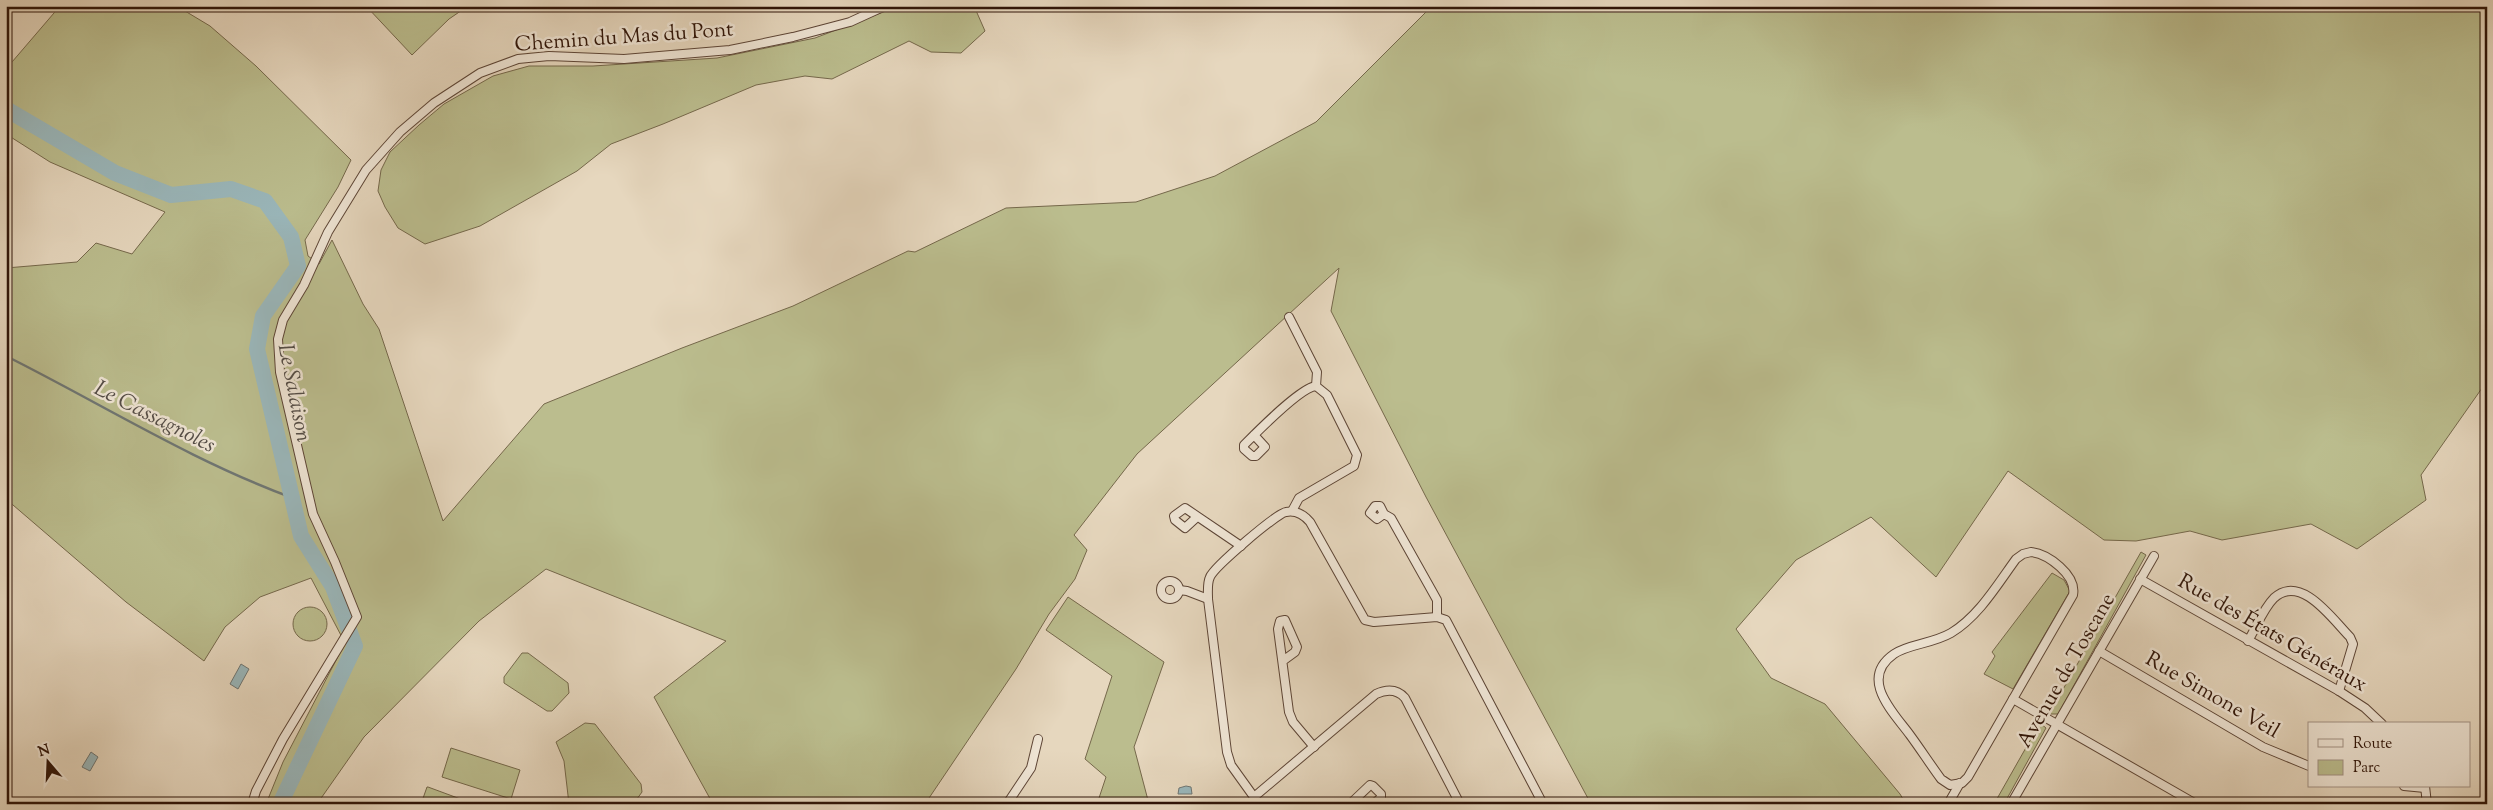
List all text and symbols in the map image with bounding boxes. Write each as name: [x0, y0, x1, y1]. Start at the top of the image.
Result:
street label: Chemin du Mas du Pont: [514, 15, 734, 61]
water label: Le Salaison: [268, 341, 318, 445]
water label: Le Cassagnoles: [88, 374, 220, 462]
street label: Rue des États Généraux: [2172, 567, 2372, 701]
street label: Avenue de Toscane: [2010, 588, 2124, 754]
street label: Rue Simone Veil: [2139, 645, 2285, 747]
legend: [2308, 722, 2470, 788]
text: Route: [2353, 734, 2392, 755]
north arrow: [22, 738, 72, 788]
text: N: [36, 740, 53, 763]
text: Parc: [2353, 758, 2381, 779]

